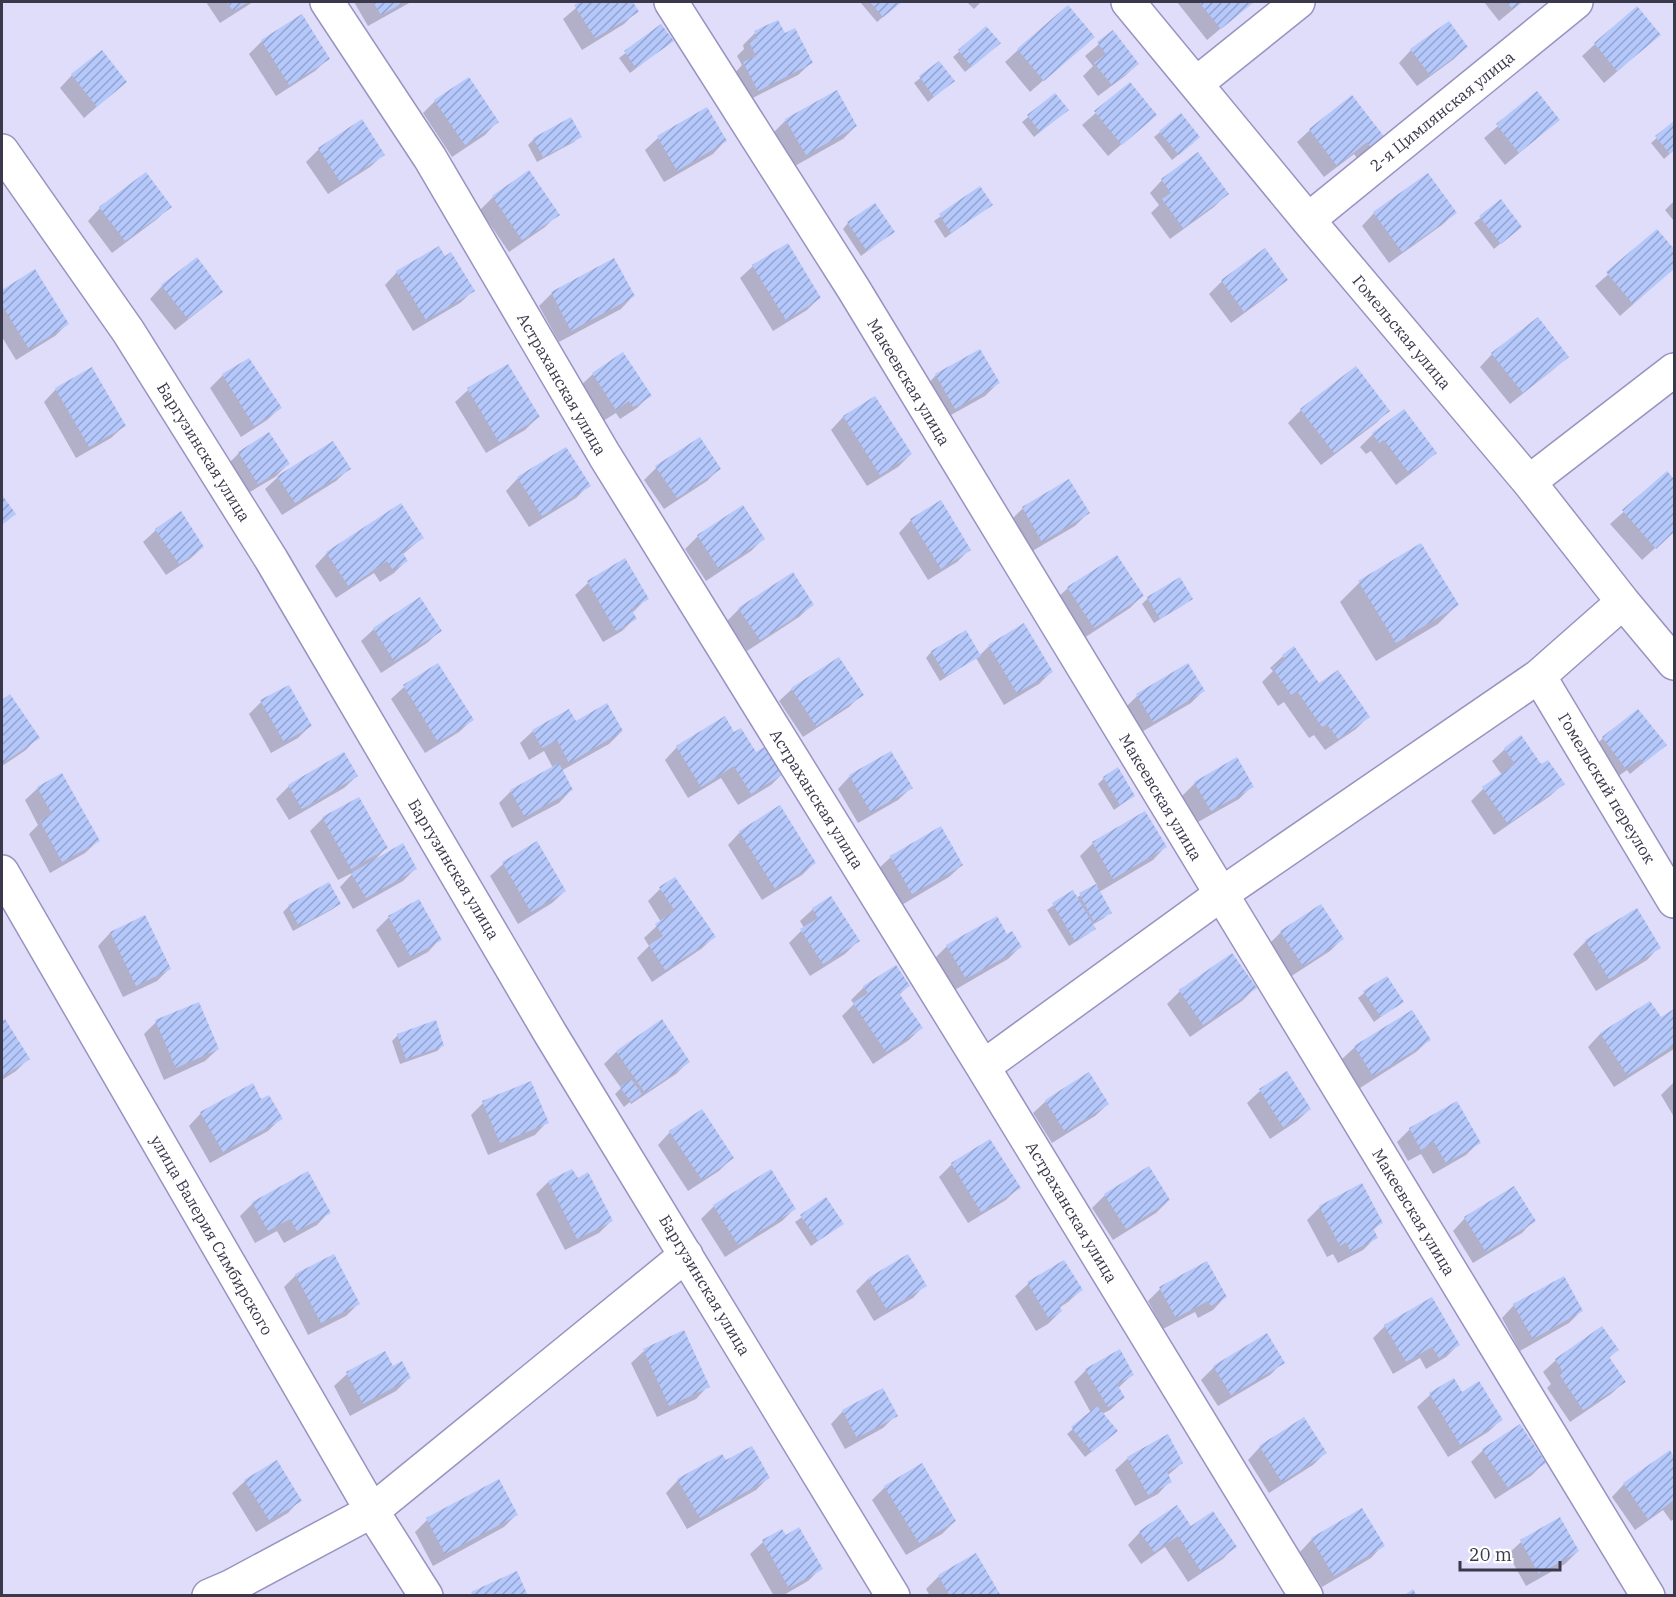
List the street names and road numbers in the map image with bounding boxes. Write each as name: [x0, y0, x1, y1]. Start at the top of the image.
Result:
street label: 2-я Цимлянская улица: [1366, 46, 1519, 175]
street label: Гомельская улица: [1348, 271, 1456, 393]
street label: Астраханская улица: [513, 309, 611, 459]
street label: Макеевская улица: [863, 315, 955, 449]
street label: Баргузинская улица: [153, 379, 255, 526]
street label: Гомельский переулок: [1554, 709, 1660, 868]
street label: Астраханская улица: [766, 725, 868, 873]
street label: Макеевская улица: [1115, 730, 1207, 864]
street label: Баргузинская улица: [404, 795, 504, 943]
street label: улица Валерия Симбирского: [146, 1131, 278, 1339]
street label: Астраханская улица: [1022, 1138, 1122, 1286]
street label: Макеевская улица: [1368, 1145, 1460, 1279]
street label: Баргузинская улица: [655, 1211, 755, 1359]

